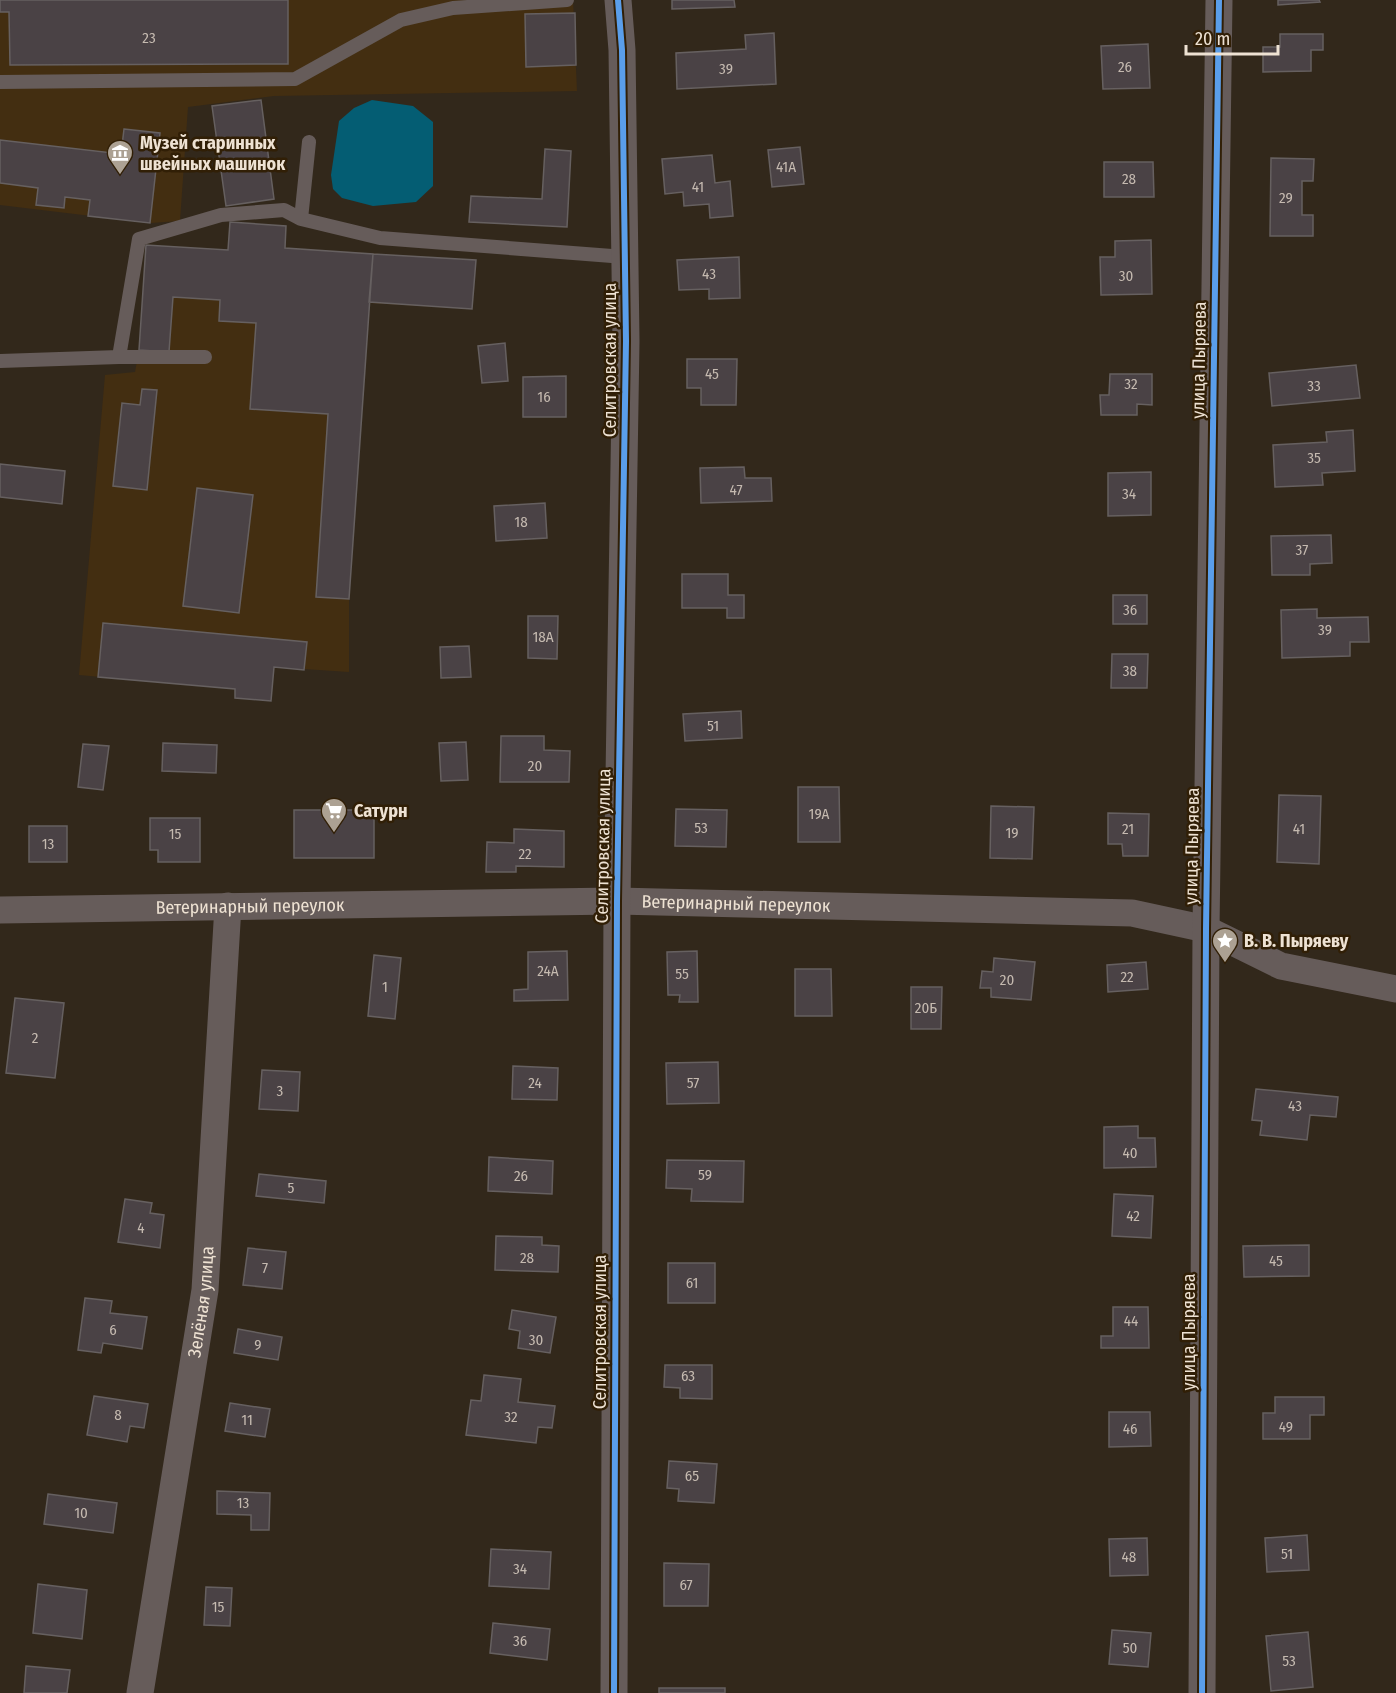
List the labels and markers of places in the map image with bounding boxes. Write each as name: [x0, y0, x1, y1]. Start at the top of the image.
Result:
place label: Музей старинных швейных машинок: [140, 132, 286, 175]
museum icon: Музей старинных швейных машинок: [105, 138, 135, 176]
supermarket icon: Сатурн: [319, 796, 349, 834]
place label: Сатурн: [354, 800, 407, 822]
place icon: В. В. Пыряеву: [1210, 926, 1240, 964]
place label: В. В. Пыряеву: [1244, 930, 1349, 952]

